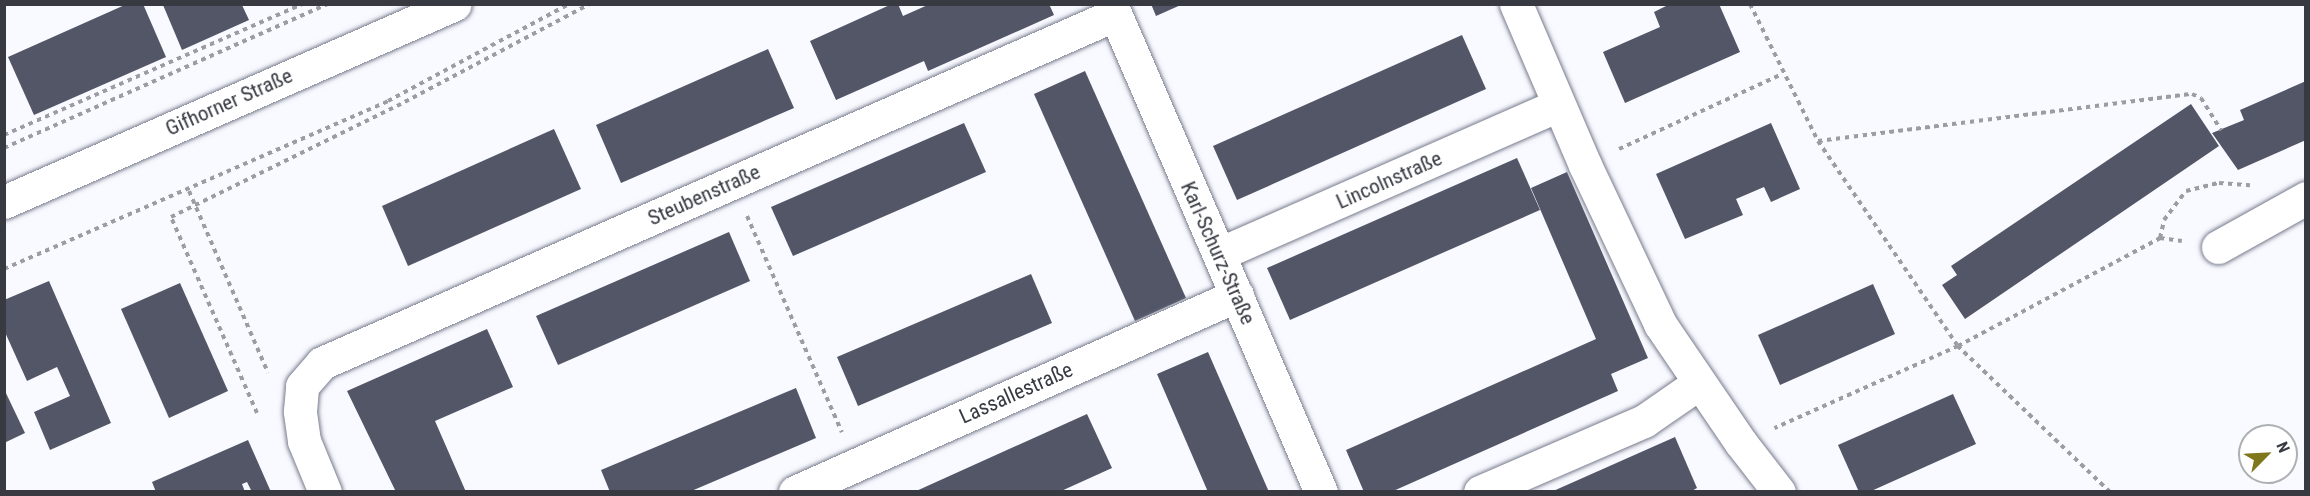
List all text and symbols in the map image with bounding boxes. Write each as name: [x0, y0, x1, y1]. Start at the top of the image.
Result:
street label: Gifhorner Straße: [162, 63, 296, 141]
street label: Lincolnstraße: [1332, 146, 1446, 214]
street label: Steubenstraße: [644, 159, 764, 231]
street label: Karl-Schurz-Straße: [1175, 178, 1261, 328]
street label: Lassallestraße: [955, 357, 1077, 429]
north arrow: [2238, 424, 2298, 484]
text: N: [2272, 439, 2294, 456]

